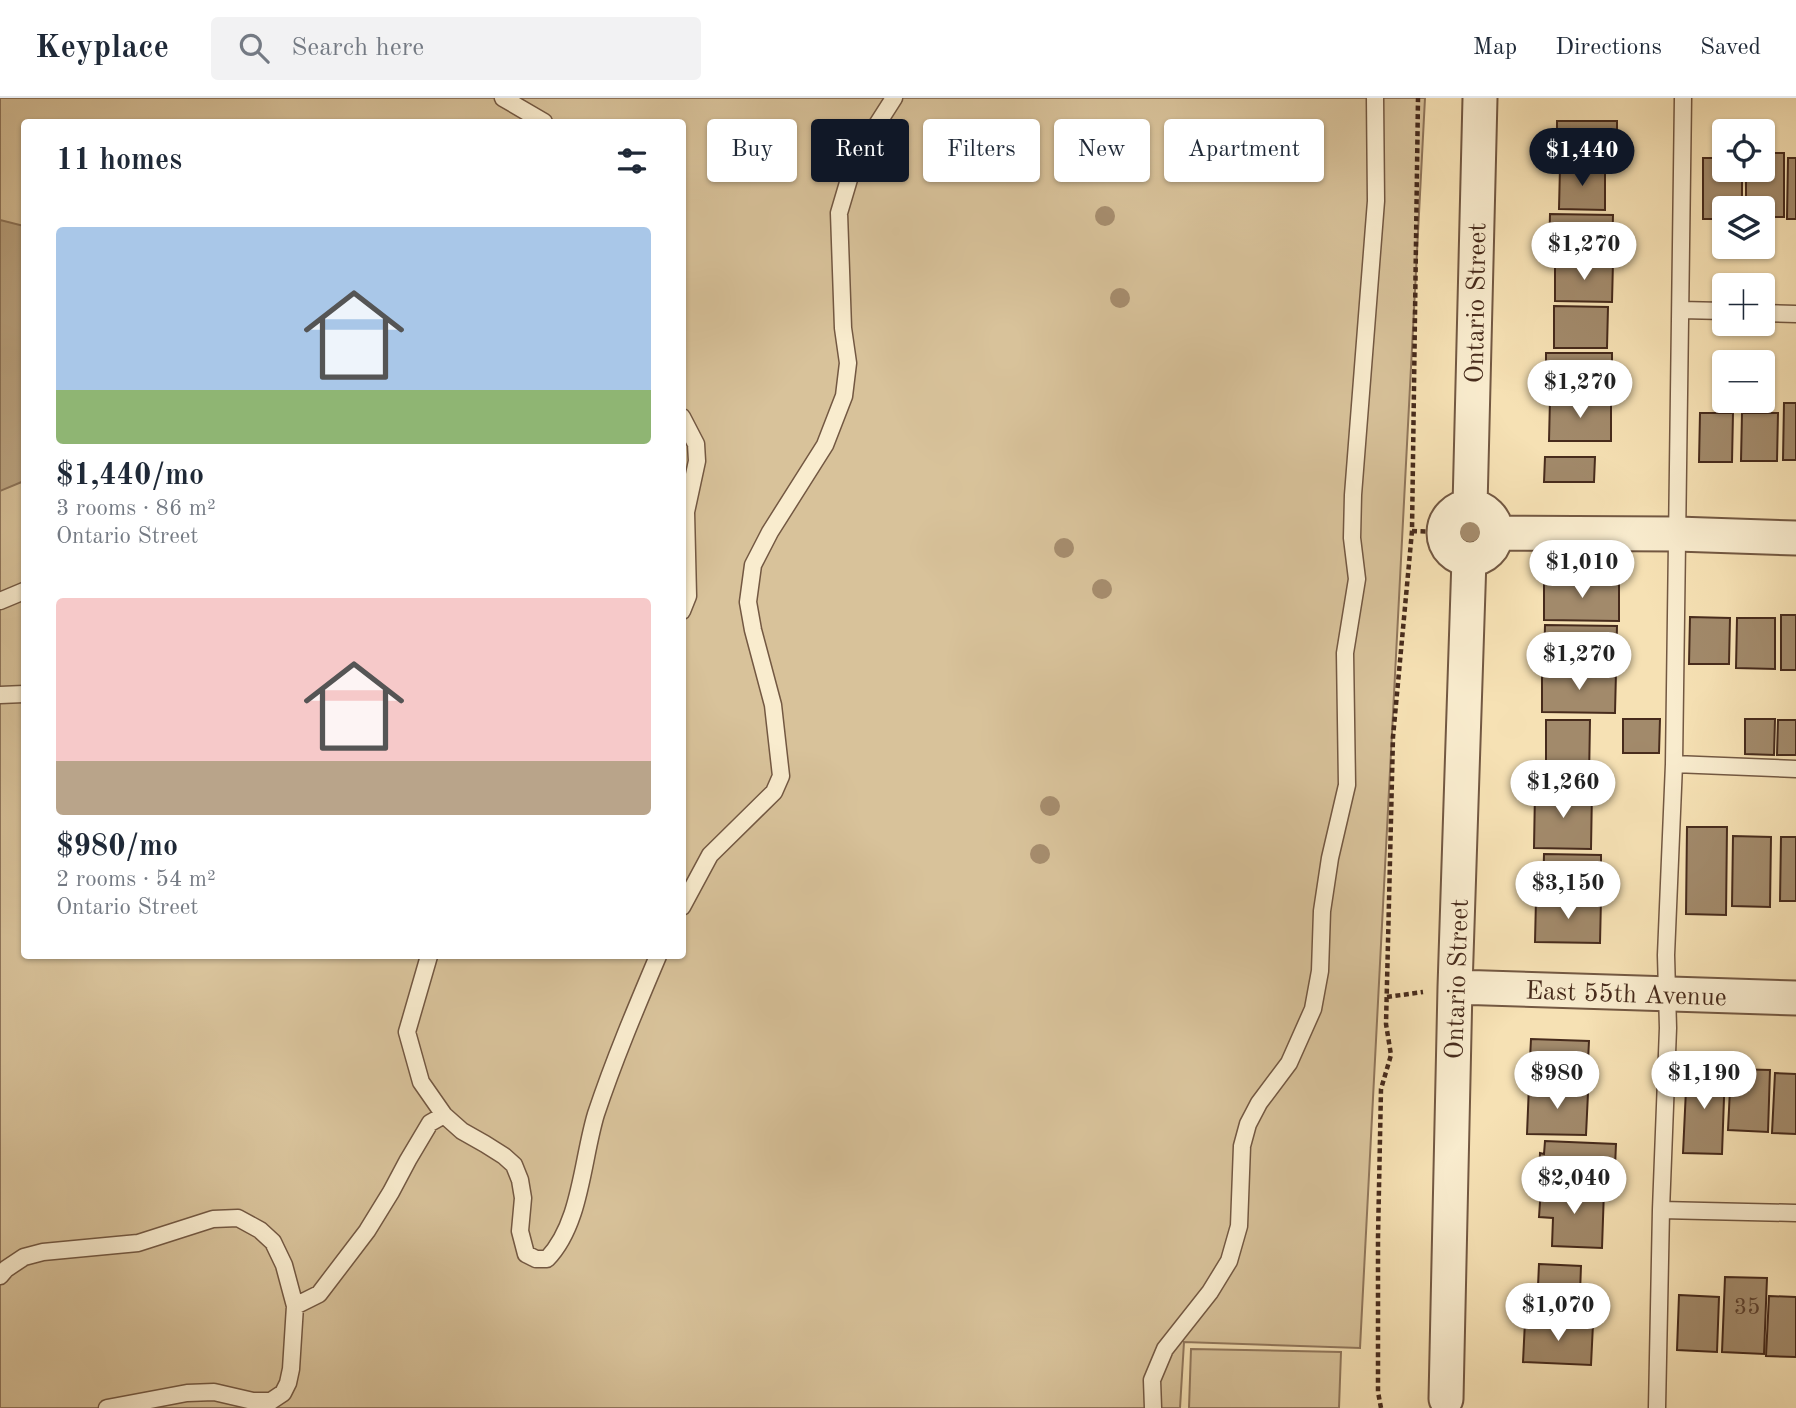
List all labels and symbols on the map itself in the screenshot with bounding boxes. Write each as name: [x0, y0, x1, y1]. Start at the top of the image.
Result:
pin: $1,440: [1525, 129, 1639, 188]
street label: Ontario Street: [1463, 222, 1491, 384]
pin: $1,270: [1527, 222, 1641, 282]
pin: $1,270: [1523, 360, 1637, 420]
pin: $1,010: [1525, 540, 1639, 600]
pin: $1,270: [1522, 632, 1636, 692]
pin: $1,260: [1506, 760, 1620, 820]
pin: $3,150: [1511, 862, 1625, 921]
street label: Ontario Street: [1442, 898, 1474, 1060]
street label: East 55th Avenue: [1525, 978, 1727, 1012]
pin: $980: [1516, 1052, 1598, 1111]
pin: $1,190: [1647, 1052, 1761, 1111]
pin: $2,040: [1517, 1156, 1631, 1216]
pin: $1,070: [1501, 1284, 1615, 1343]
house number: 35: [1734, 1296, 1760, 1319]

